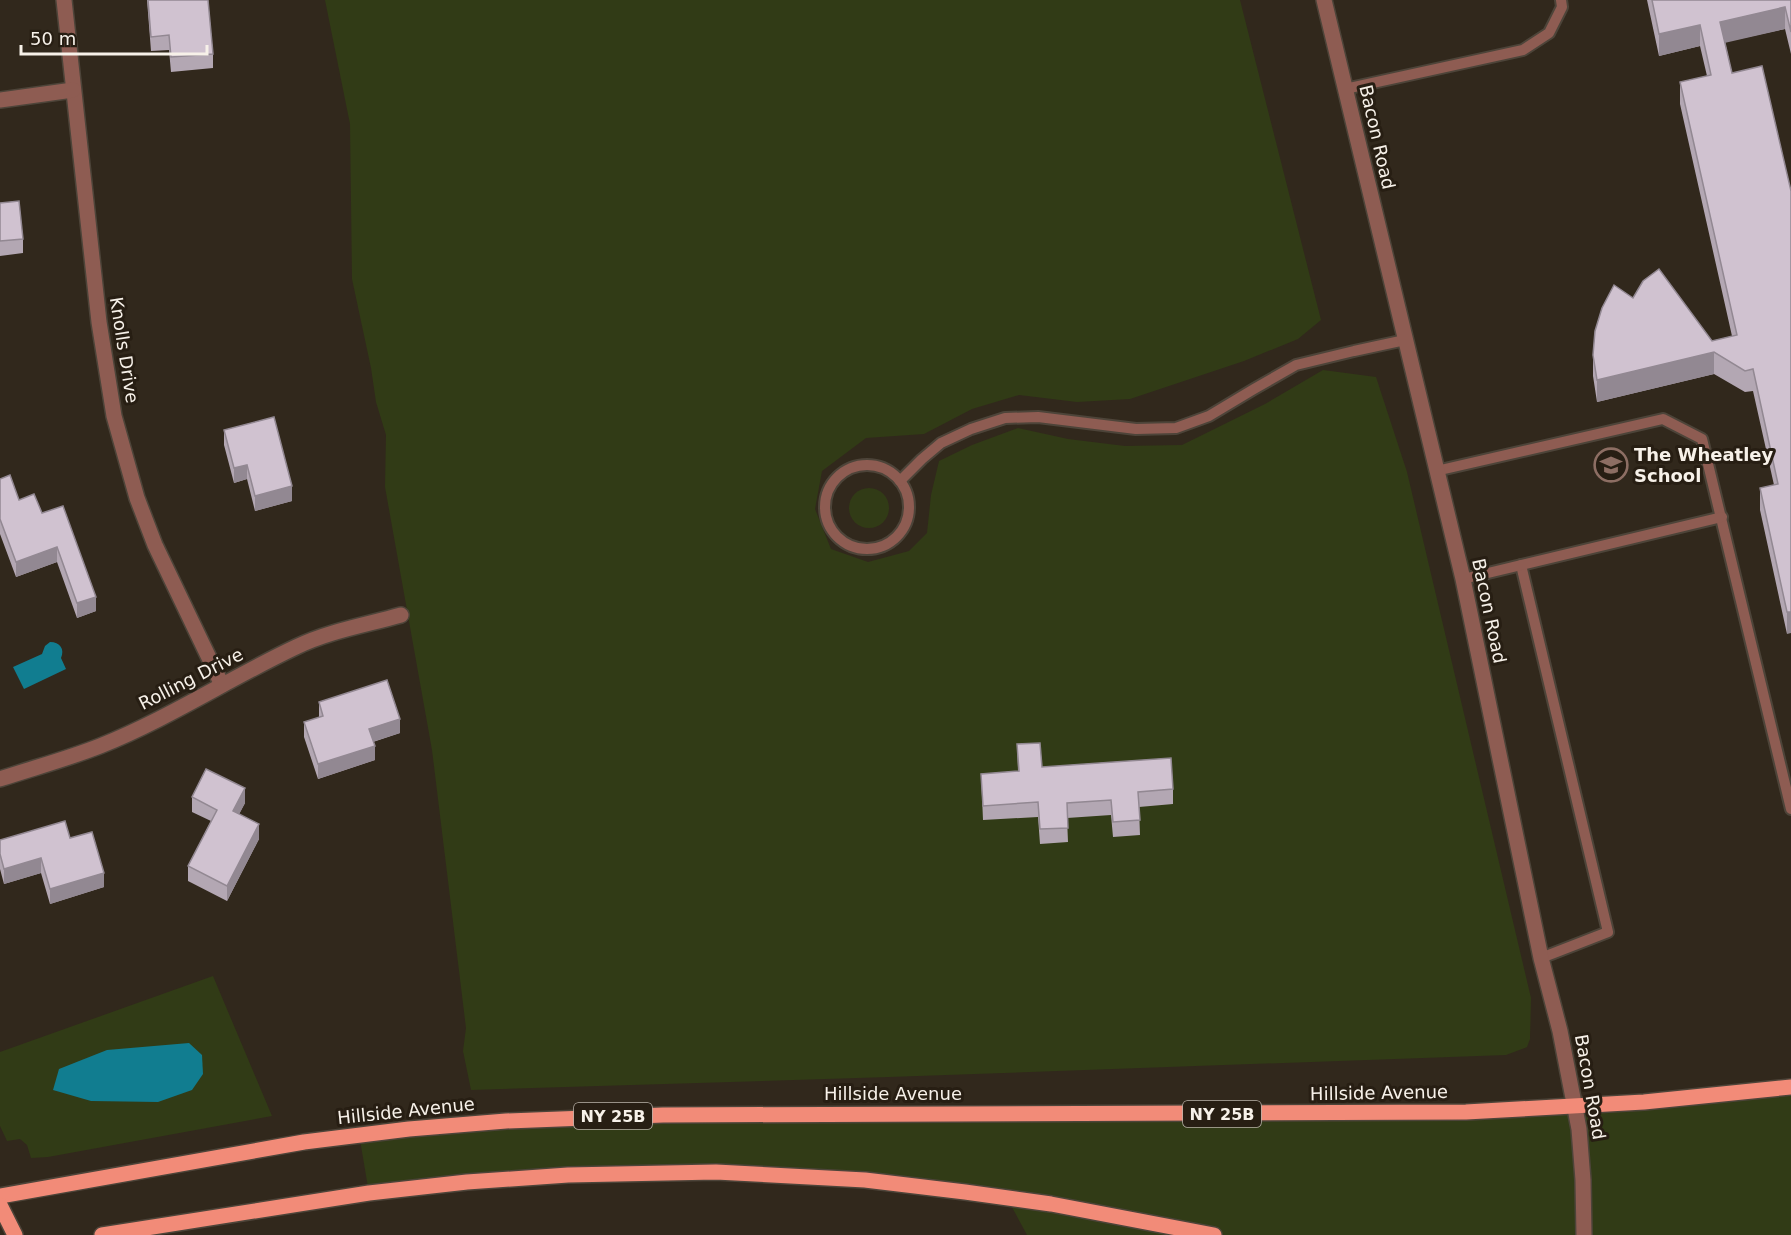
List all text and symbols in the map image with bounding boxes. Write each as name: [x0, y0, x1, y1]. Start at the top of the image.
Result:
scale bar: [21, 18, 207, 56]
text: 50 m: [30, 28, 76, 49]
street label: Bacon Road: [1355, 83, 1400, 191]
street label: Knolls Drive: [106, 295, 143, 405]
place label: The Wheatley School: [1634, 444, 1774, 486]
school or university icon: The Wheatley School: [1593, 447, 1629, 483]
street label: Bacon Road: [1468, 557, 1511, 665]
street label: Rolling Drive: [135, 643, 246, 714]
street label: Bacon Road: [1571, 1033, 1610, 1141]
street label: Hillside Avenue: [1310, 1081, 1448, 1104]
street label: Hillside Avenue: [824, 1083, 962, 1104]
street label: Hillside Avenue: [336, 1093, 476, 1128]
road number: NY 25B: [1183, 1101, 1261, 1127]
road number: NY 25B: [574, 1103, 652, 1129]

